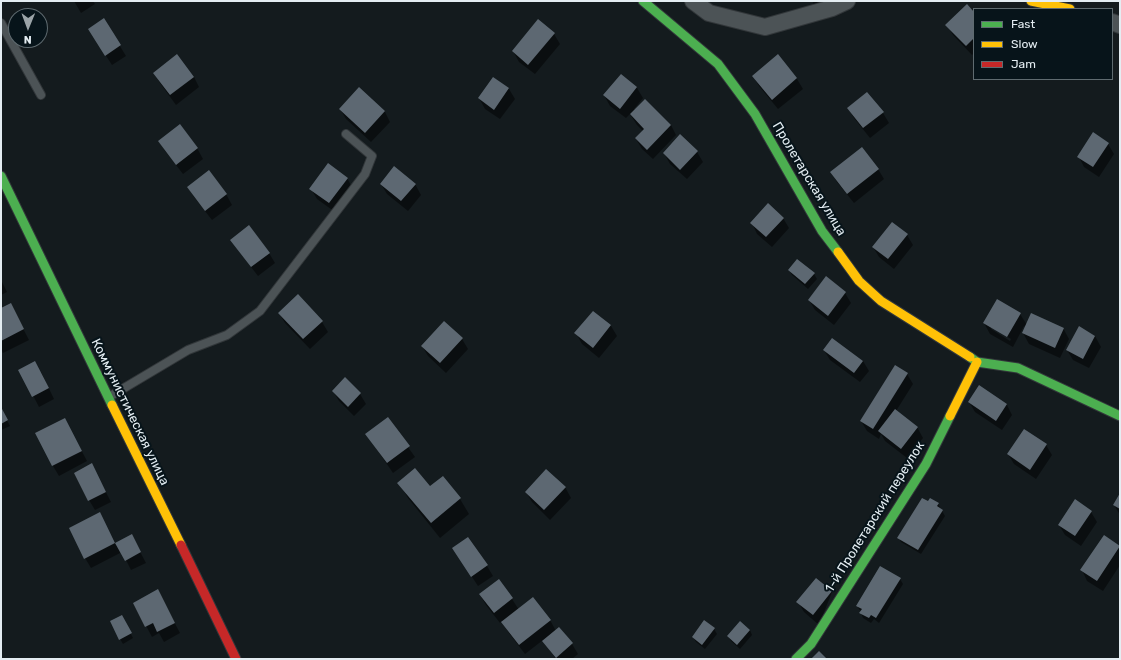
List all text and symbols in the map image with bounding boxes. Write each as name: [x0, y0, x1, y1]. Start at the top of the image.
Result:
north arrow: [8, 8, 48, 48]
legend: [973, 8, 1113, 80]
text: Fast: [1011, 17, 1035, 31]
text: N: [24, 33, 32, 46]
text: Slow: [1011, 37, 1038, 51]
text: Jam: [1011, 57, 1036, 71]
street label: Пролетарская улица: [769, 119, 849, 239]
street label: Коммунистическая улица: [88, 336, 172, 488]
street label: 1-й Пролетарский переулок: [822, 439, 928, 595]

